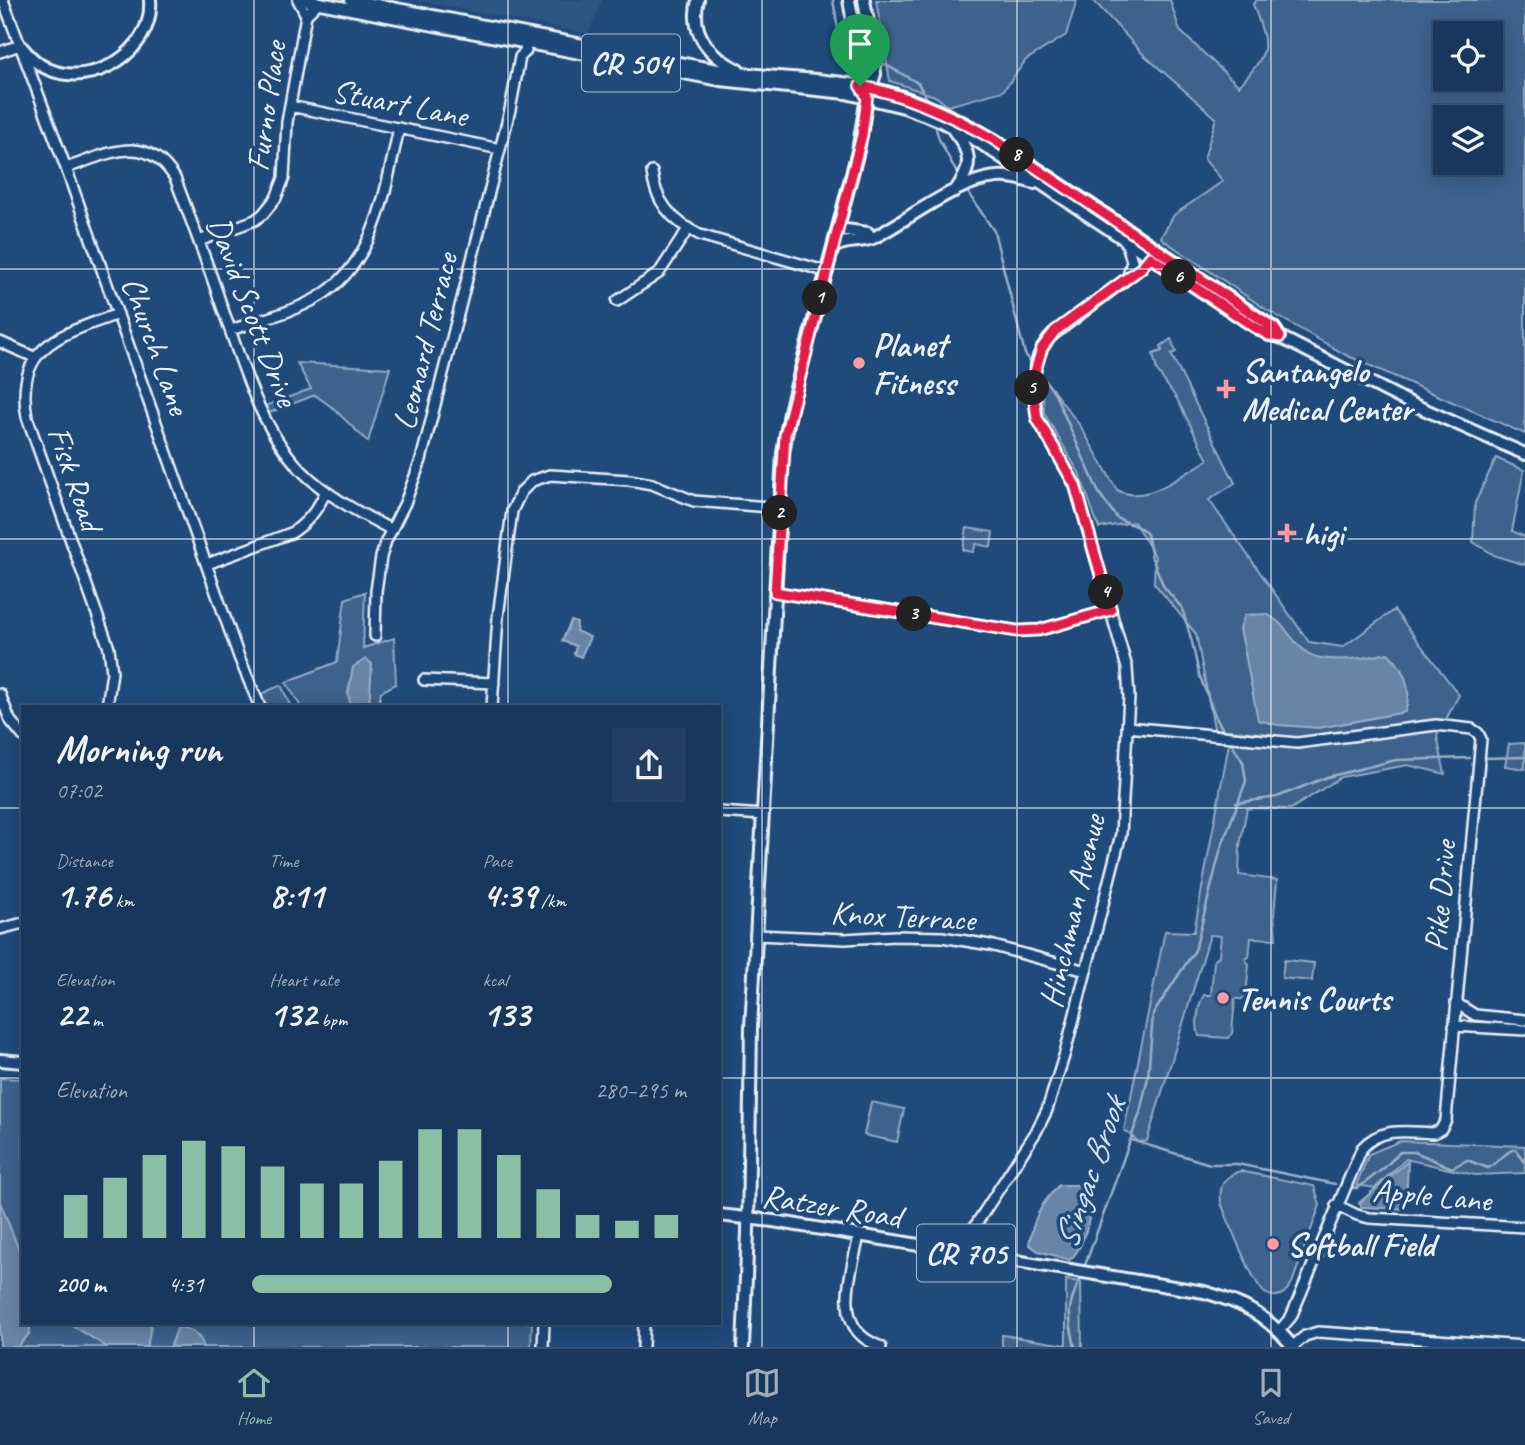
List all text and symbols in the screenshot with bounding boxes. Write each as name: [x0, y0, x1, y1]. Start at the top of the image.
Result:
pin: [830, 14, 890, 86]
map controls: [1433, 21, 1503, 175]
button: locate: [1433, 21, 1503, 91]
icon: arrive: [841, 25, 879, 63]
road number: CR 504: [582, 34, 680, 92]
street label: Furno Place: [236, 36, 296, 174]
street label: Stuart Lane: [329, 69, 473, 137]
button: layers: [1433, 105, 1503, 175]
pin: 8: [1000, 138, 1034, 172]
text: 8: [1012, 142, 1021, 166]
street label: David Scott Drive: [198, 211, 309, 414]
street label: Leonard Terrace: [383, 246, 468, 434]
pin: 6: [1162, 260, 1196, 294]
text: 6: [1174, 264, 1183, 288]
street label: Church Lane: [112, 271, 201, 422]
pin: 1: [802, 280, 838, 316]
text: 1: [815, 285, 824, 309]
place label: Planet Fitness: [873, 324, 959, 404]
place label: Santangelo Medical Center: [1242, 350, 1415, 430]
marker: Planet Fitness: [851, 355, 867, 371]
pin: 5: [1014, 370, 1050, 406]
text: 5: [1027, 375, 1036, 399]
marker: Santangelo Medical Center: [1216, 379, 1236, 399]
street label: Fisk Road: [38, 421, 114, 541]
pin: 2: [762, 496, 798, 530]
text: 2: [775, 500, 784, 524]
place label: higi: [1303, 513, 1348, 555]
marker: higi: [1277, 523, 1297, 543]
pin: 4: [1088, 574, 1124, 610]
text: 4: [1101, 579, 1110, 603]
pin: 3: [897, 596, 932, 632]
text: 3: [909, 601, 918, 625]
text: Morning run: [56, 726, 222, 773]
button: share: [612, 728, 686, 802]
text: 07:02: [56, 776, 102, 805]
street label: Hinchman Avenue: [1029, 808, 1115, 1012]
street label: Pike Drive: [1414, 837, 1466, 953]
text: Distance: [56, 849, 113, 873]
text: Time: [269, 849, 298, 873]
text: Pace: [483, 849, 512, 873]
text: 1.76: [56, 873, 111, 918]
text: 8:11: [269, 873, 324, 918]
text: 4:39: [483, 873, 536, 918]
text: km: [111, 889, 134, 913]
text: /km: [536, 889, 566, 913]
street label: Knox Terrace: [830, 891, 978, 941]
text: Elevation: [56, 968, 114, 992]
text: Heart rate: [269, 968, 339, 992]
text: kcal: [483, 968, 508, 992]
place label: Tennis Courts: [1237, 978, 1394, 1020]
marker: Tennis Courts: [1215, 990, 1231, 1006]
text: 22: [56, 992, 88, 1037]
text: 132: [269, 992, 317, 1037]
text: 133: [483, 992, 530, 1037]
text: m: [88, 1008, 103, 1032]
text: bpm: [317, 1008, 347, 1032]
text: Elevation: [56, 1076, 127, 1105]
text: 280–295 m: [595, 1076, 686, 1105]
water label: Singac Brook: [1043, 1087, 1138, 1254]
street label: Apple Lane: [1371, 1169, 1495, 1221]
street label: Ratzer Road: [759, 1174, 909, 1238]
road number: CR 705: [917, 1224, 1015, 1282]
place label: Softball Field: [1287, 1224, 1440, 1266]
marker: Softball Field: [1265, 1236, 1281, 1252]
text: 200 m: [56, 1270, 106, 1299]
text: 4:31: [168, 1270, 204, 1299]
tab: Home: [235, 1364, 273, 1430]
tab: Map: [743, 1364, 781, 1430]
tab: Saved: [1252, 1364, 1290, 1430]

